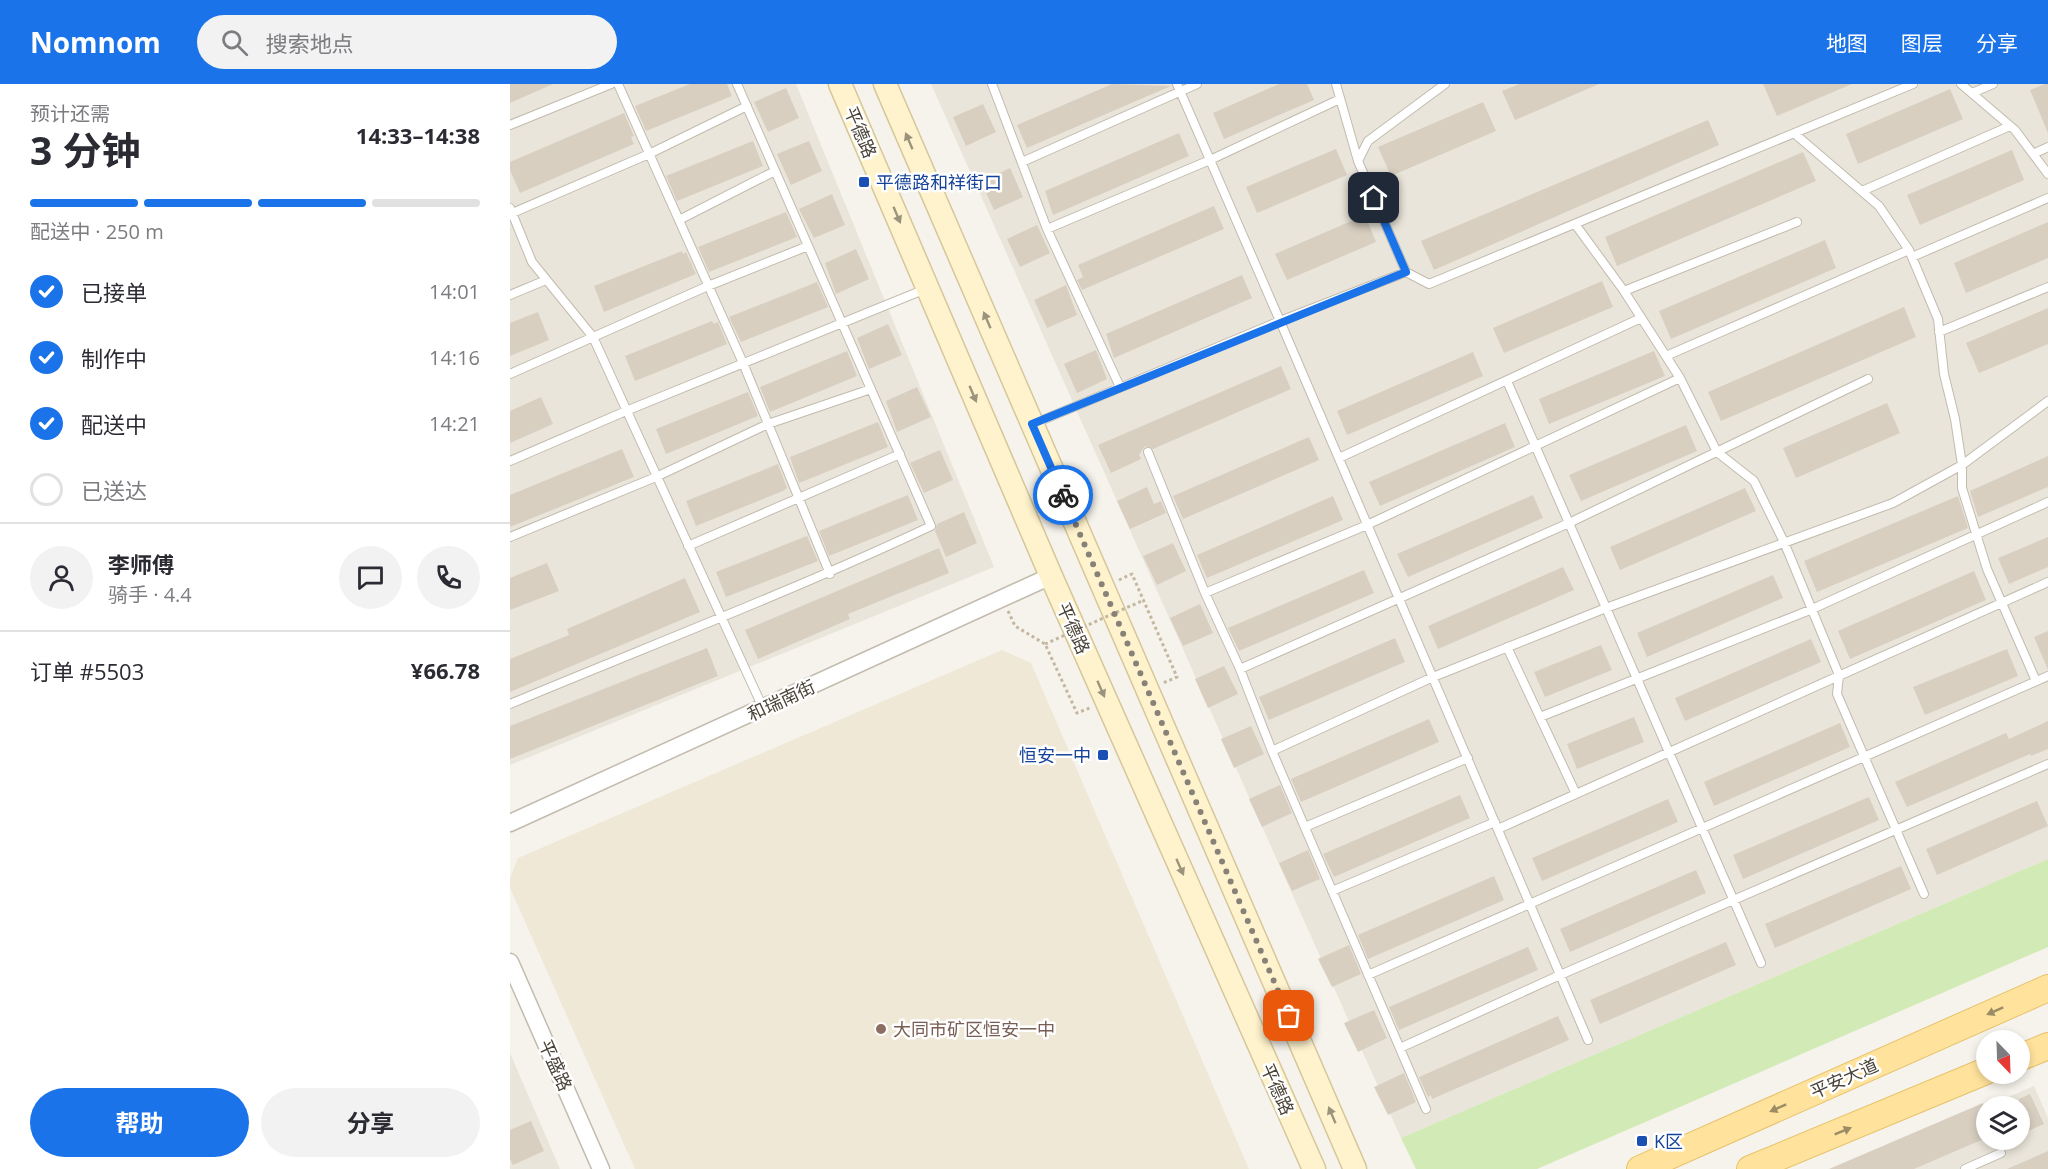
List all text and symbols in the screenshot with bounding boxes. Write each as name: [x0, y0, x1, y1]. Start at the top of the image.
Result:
search box: [197, 15, 617, 69]
text: Nomnom: [30, 23, 161, 61]
icon: search: [218, 26, 251, 59]
text: 搜索地点: [266, 28, 354, 58]
text: 地图: [1826, 29, 1868, 57]
text: 图层: [1901, 29, 1943, 57]
text: 分享: [1976, 29, 2018, 57]
text: 预计还需: [30, 100, 110, 127]
street label: 平德路: [839, 102, 883, 162]
text: 14:33–14:38: [356, 120, 480, 150]
text: 3 分钟: [30, 123, 140, 176]
one-way arrow: [904, 132, 913, 150]
place label: 平德路和祥街口: [876, 170, 1002, 194]
pin: [1348, 172, 1399, 223]
marker: 平德路和祥街口: [857, 175, 871, 189]
icon: home: [1357, 181, 1390, 214]
one-way arrow: [893, 206, 902, 224]
text: 配送中 · 250 m: [30, 218, 164, 245]
icon: check: [30, 275, 63, 308]
text: 已接单: [81, 277, 147, 307]
text: 14:01: [429, 278, 480, 305]
one-way arrow: [982, 311, 991, 329]
icon: check: [30, 341, 63, 374]
text: 制作中: [81, 343, 147, 373]
text: 14:16: [429, 344, 480, 371]
one-way arrow: [969, 386, 978, 403]
icon: check: [30, 407, 63, 440]
text: 配送中: [81, 409, 147, 439]
text: 14:21: [429, 410, 480, 437]
courier: [1033, 465, 1093, 525]
text: 已送达: [81, 475, 147, 505]
icon: bike: [1047, 479, 1080, 512]
button: person: [30, 546, 93, 609]
button: chat: [339, 546, 402, 609]
button: phone: [417, 546, 480, 609]
text: 李师傅: [108, 549, 174, 579]
text: 骑手 · 4.4: [108, 581, 192, 608]
street label: 平德路: [1052, 598, 1096, 658]
text: ¥66.78: [411, 655, 480, 685]
text: 订单 #5503: [30, 656, 144, 686]
street label: 和瑞南街: [743, 674, 819, 726]
one-way arrow: [1096, 680, 1106, 698]
place label: 恒安一中: [1019, 743, 1091, 767]
marker: 恒安一中: [1096, 748, 1110, 762]
one-way arrow: [1176, 858, 1185, 876]
pin: [1263, 990, 1314, 1041]
icon: bag: [1272, 999, 1305, 1032]
one-way arrow: [1986, 1007, 2003, 1016]
place label: 大同市矿区恒安一中: [893, 1017, 1055, 1041]
marker: 大同市矿区恒安一中: [874, 1022, 888, 1036]
north arrow: [1976, 1030, 2030, 1084]
map controls: [1976, 1030, 2030, 1150]
street label: 平盛路: [534, 1035, 578, 1095]
street label: 平安大道: [1806, 1052, 1882, 1104]
street label: 平德路: [1256, 1059, 1300, 1119]
button: 帮助: [30, 1088, 249, 1157]
button: 分享: [261, 1088, 480, 1157]
button: layers: [1976, 1096, 2030, 1150]
one-way arrow: [1769, 1103, 1787, 1113]
one-way arrow: [1327, 1106, 1337, 1124]
one-way arrow: [1834, 1126, 1852, 1136]
place label: K区: [1654, 1129, 1683, 1153]
marker: K区: [1635, 1134, 1649, 1148]

